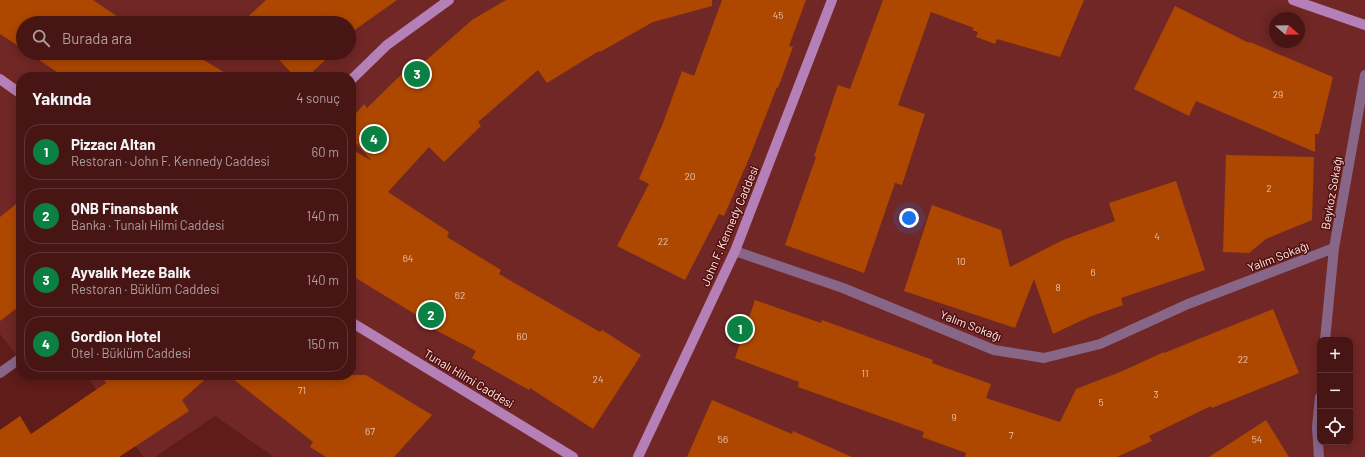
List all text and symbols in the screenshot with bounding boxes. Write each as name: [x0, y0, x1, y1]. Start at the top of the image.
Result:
house number: 45: [773, 9, 783, 21]
north arrow: [1269, 12, 1305, 48]
search box: [16, 16, 356, 60]
icon: search: [30, 27, 52, 49]
text: Burada ara: [62, 29, 132, 47]
pin: 3: [404, 59, 430, 89]
text: Yakında: [32, 88, 91, 108]
house number: 29: [1273, 88, 1283, 100]
text: 4 sonuç: [296, 90, 340, 106]
pin: 4: [361, 124, 387, 154]
text: Pizzacı Altan: [71, 135, 155, 153]
text: 1: [44, 144, 48, 160]
text: 60 m: [312, 144, 339, 160]
text: Restoran · John F. Kennedy Caddesi: [71, 153, 269, 169]
street label: Beykoz Sokağı: [1318, 155, 1344, 231]
street label: John F. Kennedy Caddesi: [697, 164, 761, 288]
house number: 20: [684, 170, 696, 182]
house number: 2: [1266, 182, 1272, 194]
text: QNB Finansbank: [71, 199, 179, 217]
text: 2: [42, 208, 50, 224]
text: 140 m: [307, 208, 339, 224]
your location: [899, 208, 919, 228]
text: Banka · Tunalı Hilmi Caddesi: [71, 217, 224, 233]
house number: 4: [1154, 230, 1160, 242]
house number: 22: [658, 235, 668, 247]
street label: Yalım Sokağı: [1245, 238, 1311, 274]
house number: 64: [403, 252, 413, 264]
house number: 10: [956, 255, 966, 267]
text: Ayvalık Meze Balık: [71, 263, 191, 281]
house number: 6: [1090, 266, 1096, 278]
text: 3: [42, 272, 50, 288]
text: 140 m: [307, 272, 339, 288]
text: Restoran · Büklüm Caddesi: [71, 281, 219, 297]
house number: 8: [1055, 281, 1061, 293]
house number: 62: [455, 289, 465, 301]
pin: 2: [418, 300, 444, 330]
street label: Yalım Sokağı: [938, 307, 1004, 343]
pin: 1: [727, 314, 753, 344]
text: Gordion Hotel: [71, 327, 161, 345]
house number: 60: [517, 330, 527, 342]
text: 4: [42, 336, 50, 352]
text: 150 m: [307, 336, 339, 352]
map controls: [1317, 337, 1353, 445]
button: +: [1317, 337, 1353, 373]
text: Otel · Büklüm Caddesi: [71, 345, 191, 361]
street label: Tunalı Hilmi Caddesi: [422, 346, 516, 410]
house number: 22: [1238, 353, 1248, 365]
house number: 11: [861, 367, 869, 379]
house number: 24: [593, 373, 603, 385]
button: −: [1317, 373, 1353, 409]
house number: 71: [298, 384, 306, 396]
house number: 3: [1153, 388, 1159, 400]
house number: 5: [1098, 396, 1104, 408]
button: locate: [1317, 409, 1353, 445]
house number: 9: [951, 411, 957, 423]
house number: 67: [365, 425, 375, 437]
house number: 7: [1009, 429, 1014, 441]
house number: 56: [718, 433, 728, 445]
house number: 54: [1252, 433, 1262, 445]

